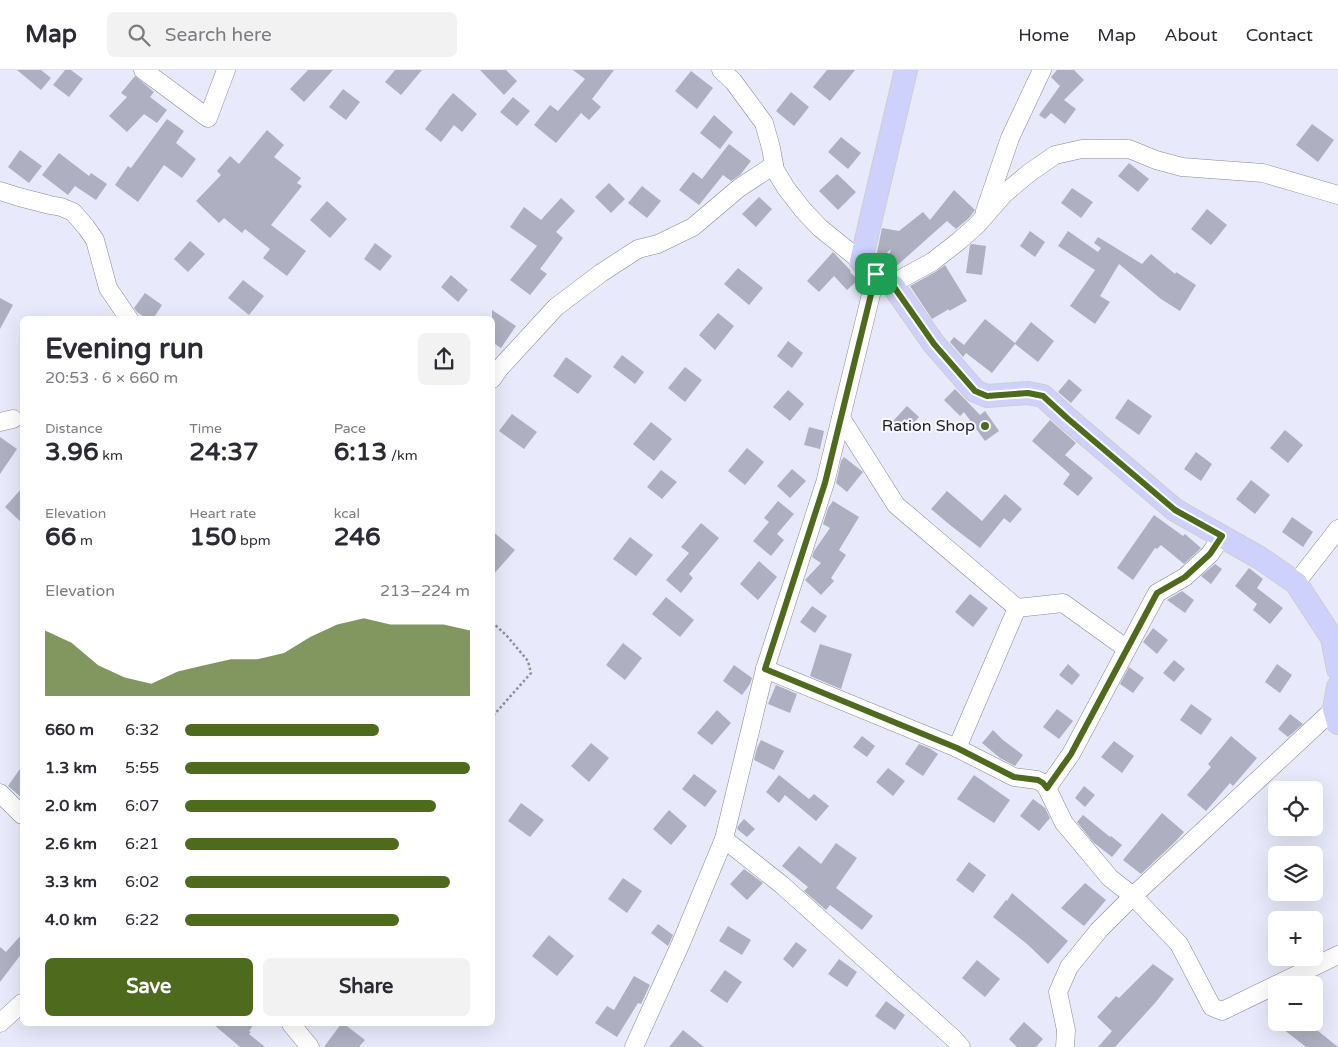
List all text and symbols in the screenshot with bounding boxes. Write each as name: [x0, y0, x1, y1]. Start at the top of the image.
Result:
search box: [107, 12, 457, 57]
text: Map: [25, 20, 77, 49]
icon: search: [125, 21, 153, 49]
text: Search here: [165, 24, 272, 46]
text: Home: [1018, 24, 1069, 46]
text: Map: [1097, 24, 1136, 46]
text: About: [1164, 24, 1218, 46]
text: Contact: [1246, 24, 1313, 46]
pin: [855, 253, 897, 295]
icon: arrive: [862, 260, 890, 288]
text: Evening run: [45, 332, 204, 366]
button: share: [418, 333, 470, 385]
text: 20:53 · 6 × 660 m: [45, 368, 178, 388]
place label: Ration Shop: [882, 416, 975, 436]
text: Distance: [45, 420, 103, 437]
text: Time: [189, 420, 222, 437]
text: Pace: [334, 420, 366, 437]
marker: Ration Shop: [979, 420, 991, 432]
text: 3.96: [45, 437, 99, 467]
text: 24:37: [189, 437, 259, 467]
text: 6:13: [334, 437, 387, 467]
text: km: [99, 447, 123, 464]
text: /km: [387, 447, 418, 464]
text: Elevation: [45, 505, 106, 522]
text: Heart rate: [189, 505, 256, 522]
text: kcal: [334, 505, 360, 522]
text: 66: [45, 522, 76, 552]
text: 150: [189, 522, 236, 552]
text: 246: [334, 522, 381, 552]
text: m: [76, 532, 93, 549]
text: bpm: [236, 532, 271, 549]
text: Elevation: [45, 581, 115, 601]
text: 213–224 m: [380, 581, 470, 601]
text: 660 m: [45, 720, 94, 740]
text: 6:32: [125, 720, 159, 740]
text: 1.3 km: [45, 758, 97, 778]
text: 5:55: [125, 758, 159, 778]
map controls: [1268, 781, 1323, 1031]
button: locate: [1268, 781, 1323, 836]
text: 2.0 km: [45, 796, 97, 816]
text: 6:07: [125, 796, 159, 816]
text: 2.6 km: [45, 834, 97, 854]
text: 6:21: [125, 834, 159, 854]
button: layers: [1268, 846, 1323, 901]
text: 3.3 km: [45, 872, 97, 892]
text: 6:02: [125, 872, 159, 892]
text: 4.0 km: [45, 910, 97, 930]
text: 6:22: [125, 910, 159, 930]
button: +: [1268, 911, 1323, 966]
button: Save: [45, 958, 253, 1016]
button: Share: [263, 958, 470, 1016]
button: −: [1268, 976, 1323, 1031]

